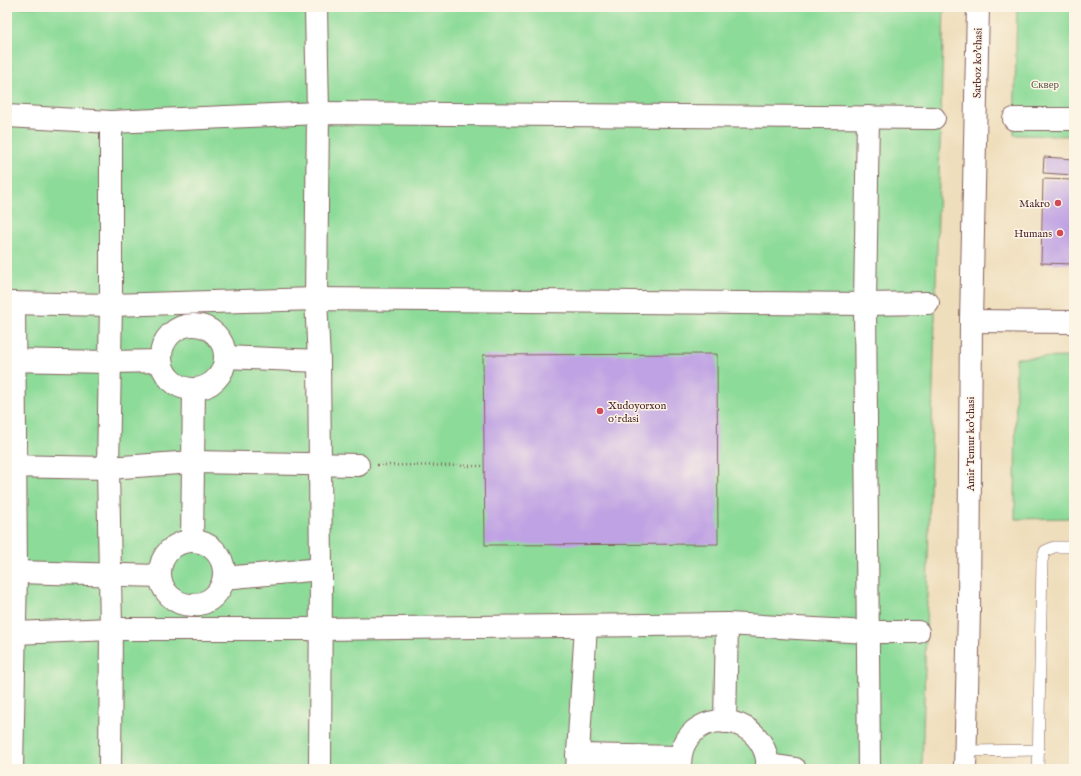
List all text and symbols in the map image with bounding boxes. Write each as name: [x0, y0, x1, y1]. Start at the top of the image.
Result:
street label: Sarboz ko'chasi: [970, 28, 986, 98]
park label: Сквер: [1031, 78, 1060, 92]
place label: Makro: [1019, 197, 1050, 211]
marker: Makro: [1053, 198, 1063, 208]
place label: Humans: [1014, 227, 1052, 241]
marker: Humans: [1055, 228, 1065, 238]
street label: Amir Temur ko'chasi: [964, 397, 978, 492]
place label: Xudoyorxon oʻrdasi: [608, 399, 666, 426]
marker: Xudoyorxon oʻrdasi: [595, 406, 605, 416]

